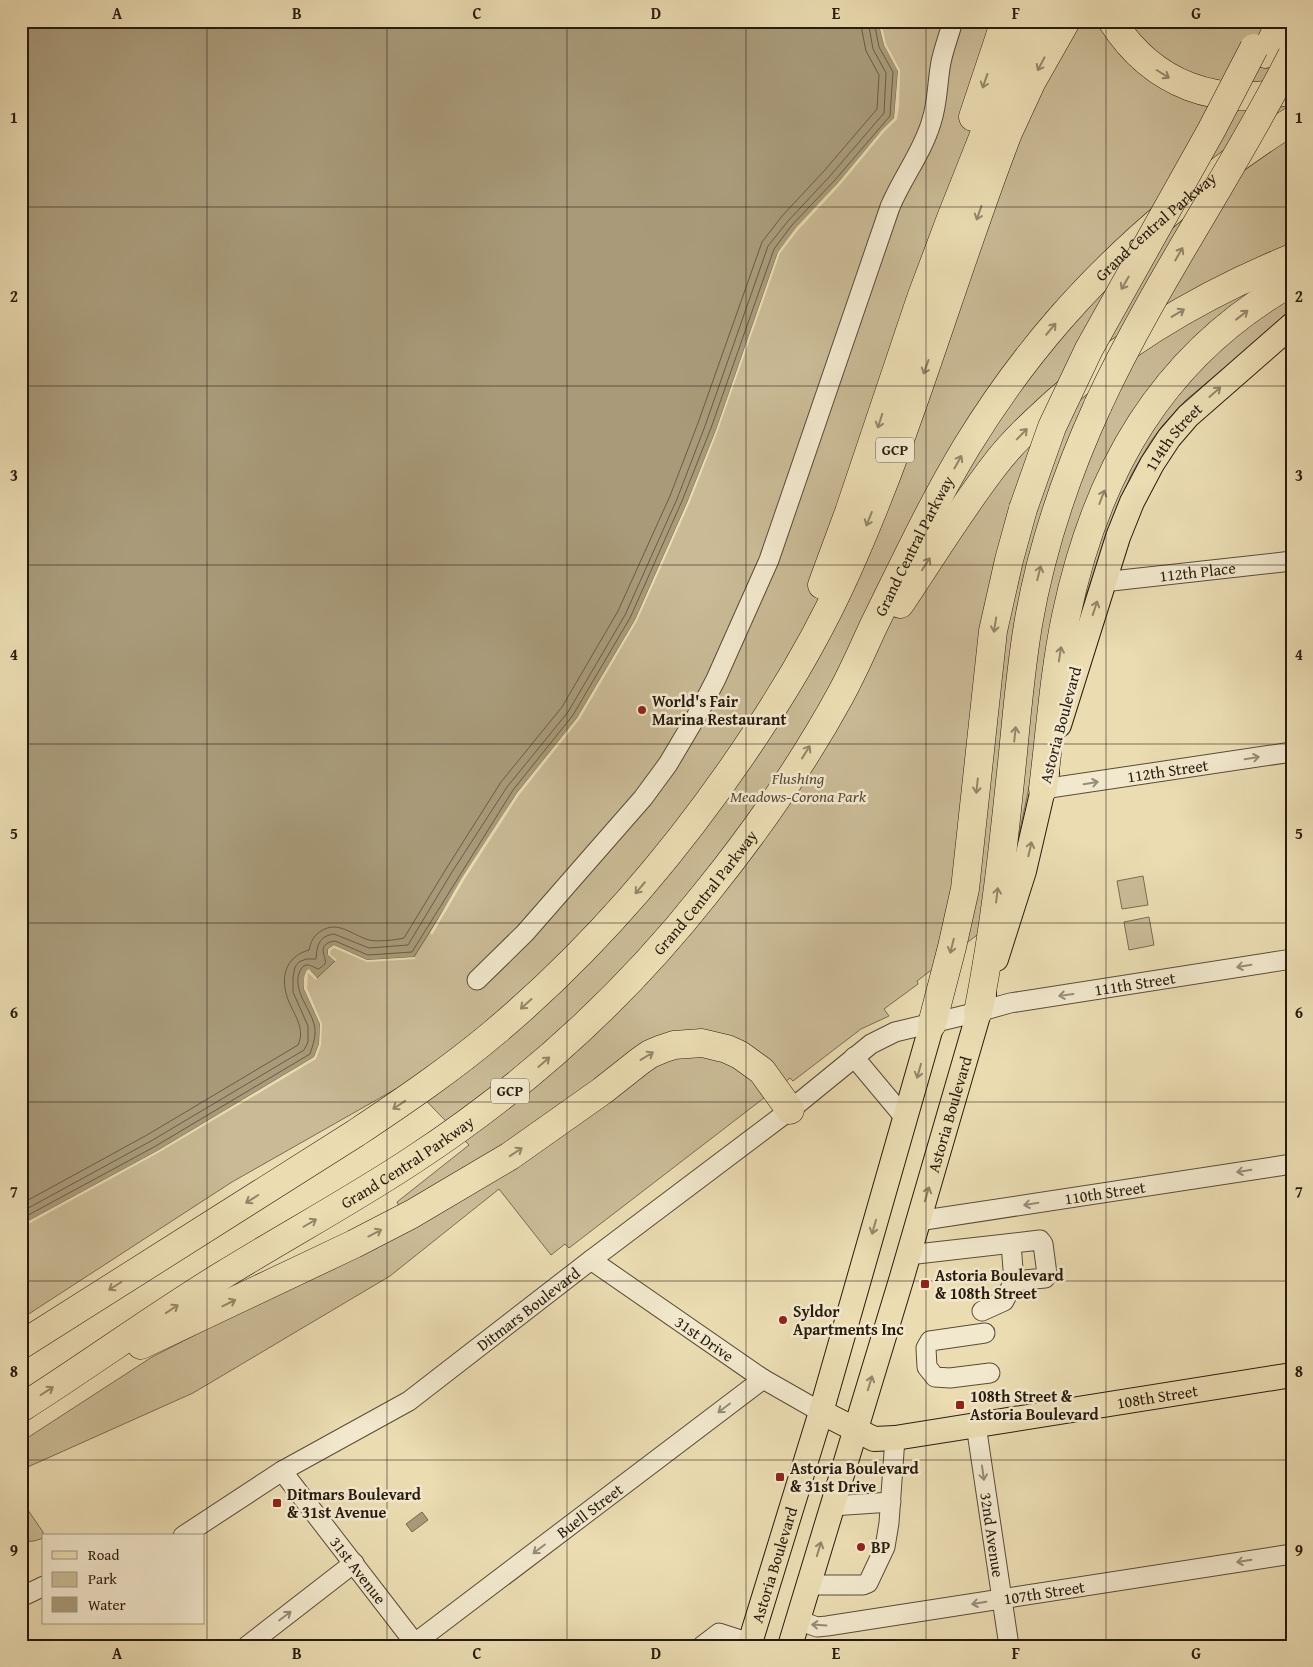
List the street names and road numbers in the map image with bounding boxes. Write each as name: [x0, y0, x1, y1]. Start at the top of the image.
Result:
street label: Grand Central Parkway: [1089, 166, 1221, 286]
street label: 114th Street: [1138, 397, 1208, 475]
road number: GCP: [876, 438, 914, 462]
street label: Grand Central Parkway: [868, 471, 960, 620]
street label: 112th Place: [1158, 555, 1237, 588]
street label: Astoria Boulevard: [1033, 663, 1087, 786]
street label: 112th Street: [1125, 753, 1210, 788]
street label: Grand Central Parkway: [647, 825, 763, 960]
street label: 111th Street: [1092, 965, 1177, 1002]
street label: Astoria Boulevard: [921, 1053, 978, 1175]
road number: GCP: [491, 1078, 529, 1104]
street label: Grand Central Parkway: [336, 1109, 479, 1214]
street label: 110th Street: [1063, 1174, 1147, 1211]
street label: Ditmars Boulevard: [471, 1261, 585, 1357]
street label: 31st Drive: [670, 1310, 739, 1367]
street label: 108th Street: [1115, 1378, 1200, 1415]
street label: Buell Street: [551, 1477, 628, 1544]
street label: 32nd Avenue: [974, 1491, 1011, 1579]
street label: Astoria Boulevard: [745, 1503, 803, 1626]
street label: 31st Avenue: [324, 1531, 392, 1609]
street label: 107th Street: [1002, 1574, 1087, 1610]

